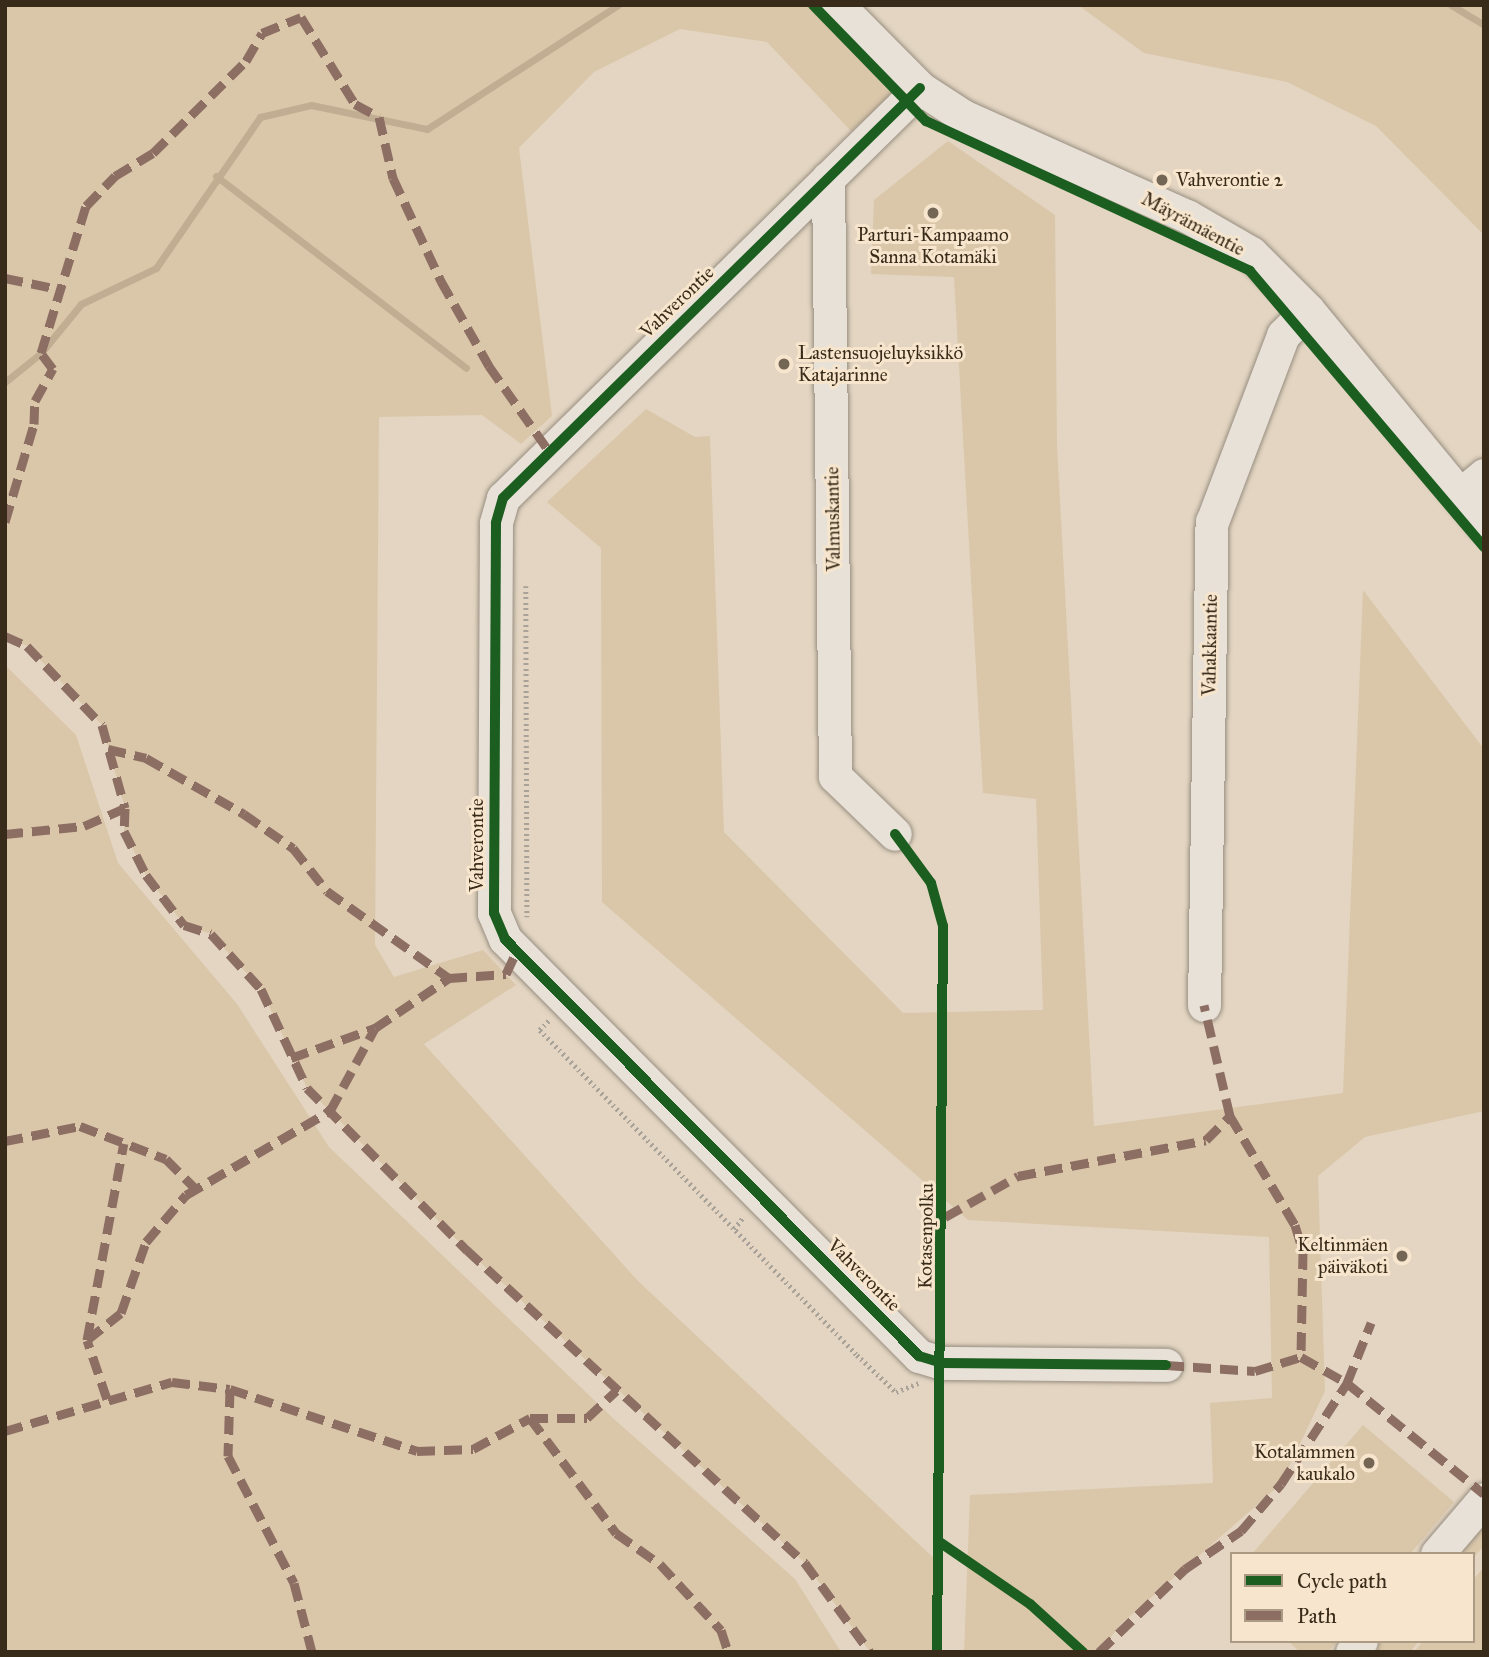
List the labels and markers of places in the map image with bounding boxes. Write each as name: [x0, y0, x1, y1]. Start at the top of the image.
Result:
place label: Vahverontie 2: [1176, 169, 1283, 191]
marker: Vahverontie 2: [1154, 172, 1170, 188]
marker: Parturi-Kampaamo Sanna Kotamäki: [925, 205, 941, 221]
place label: Parturi-Kampaamo Sanna Kotamäki: [857, 224, 1009, 268]
place label: Lastensuojeluyksikkö Katajarinne: [798, 342, 963, 386]
marker: Lastensuojeluyksikkö Katajarinne: [776, 356, 792, 372]
place label: Keltinmäen päiväkoti: [1297, 1234, 1388, 1278]
marker: Keltinmäen päiväkoti: [1394, 1248, 1410, 1264]
place label: Kotalammen kaukalo: [1254, 1441, 1355, 1485]
marker: Kotalammen kaukalo: [1361, 1455, 1377, 1471]

